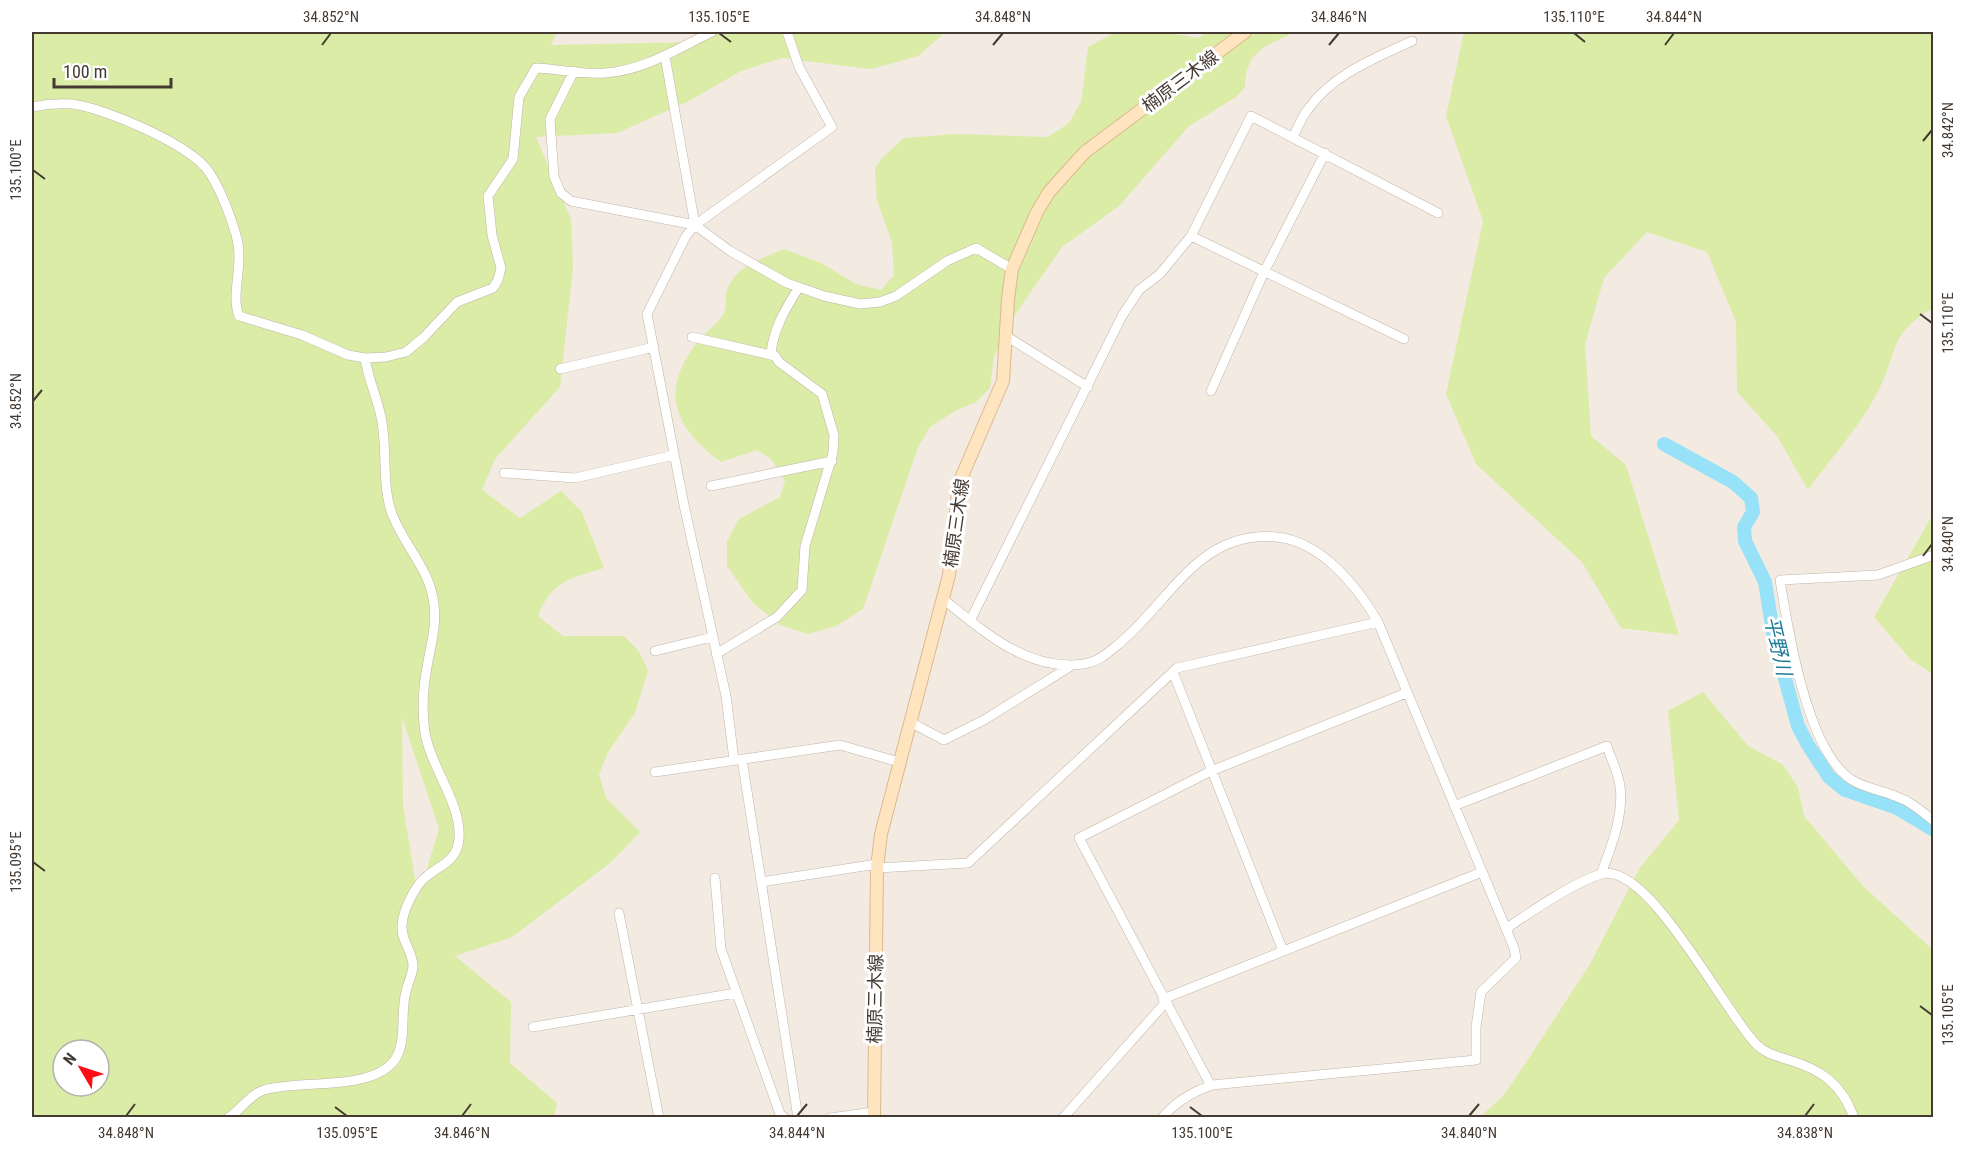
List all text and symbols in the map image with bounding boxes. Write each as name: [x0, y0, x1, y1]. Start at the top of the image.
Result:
text: 34.852°N: [303, 8, 359, 26]
text: 135.105°E: [688, 8, 750, 26]
text: 34.848°N: [975, 8, 1031, 26]
text: 34.846°N: [1311, 8, 1367, 26]
text: 135.110°E: [1543, 8, 1605, 26]
text: 34.844°N: [1646, 8, 1702, 26]
street label: 楠原三木線: [1138, 46, 1222, 116]
scale bar: [54, 51, 171, 89]
text: 100 m: [63, 61, 107, 82]
text: 34.842°N: [1939, 102, 1957, 158]
text: 135.100°E: [7, 139, 25, 201]
text: 135.110°E: [1939, 292, 1957, 354]
text: 34.852°N: [7, 373, 25, 429]
street label: 楠原三木線: [939, 477, 973, 569]
text: 34.840°N: [1939, 516, 1957, 572]
water label: 平野川: [1760, 614, 1797, 680]
text: 135.095°E: [7, 831, 25, 893]
street label: 楠原三木線: [864, 954, 886, 1044]
text: 135.105°E: [1939, 984, 1957, 1046]
north arrow: [51, 1038, 111, 1098]
text: N: [59, 1049, 80, 1069]
text: 34.848°N: [98, 1124, 154, 1142]
text: 135.095°E: [316, 1124, 378, 1142]
text: 34.846°N: [434, 1124, 490, 1142]
text: 34.844°N: [769, 1124, 825, 1142]
text: 135.100°E: [1171, 1124, 1233, 1142]
text: 34.840°N: [1441, 1124, 1497, 1142]
text: 34.838°N: [1777, 1124, 1833, 1142]

